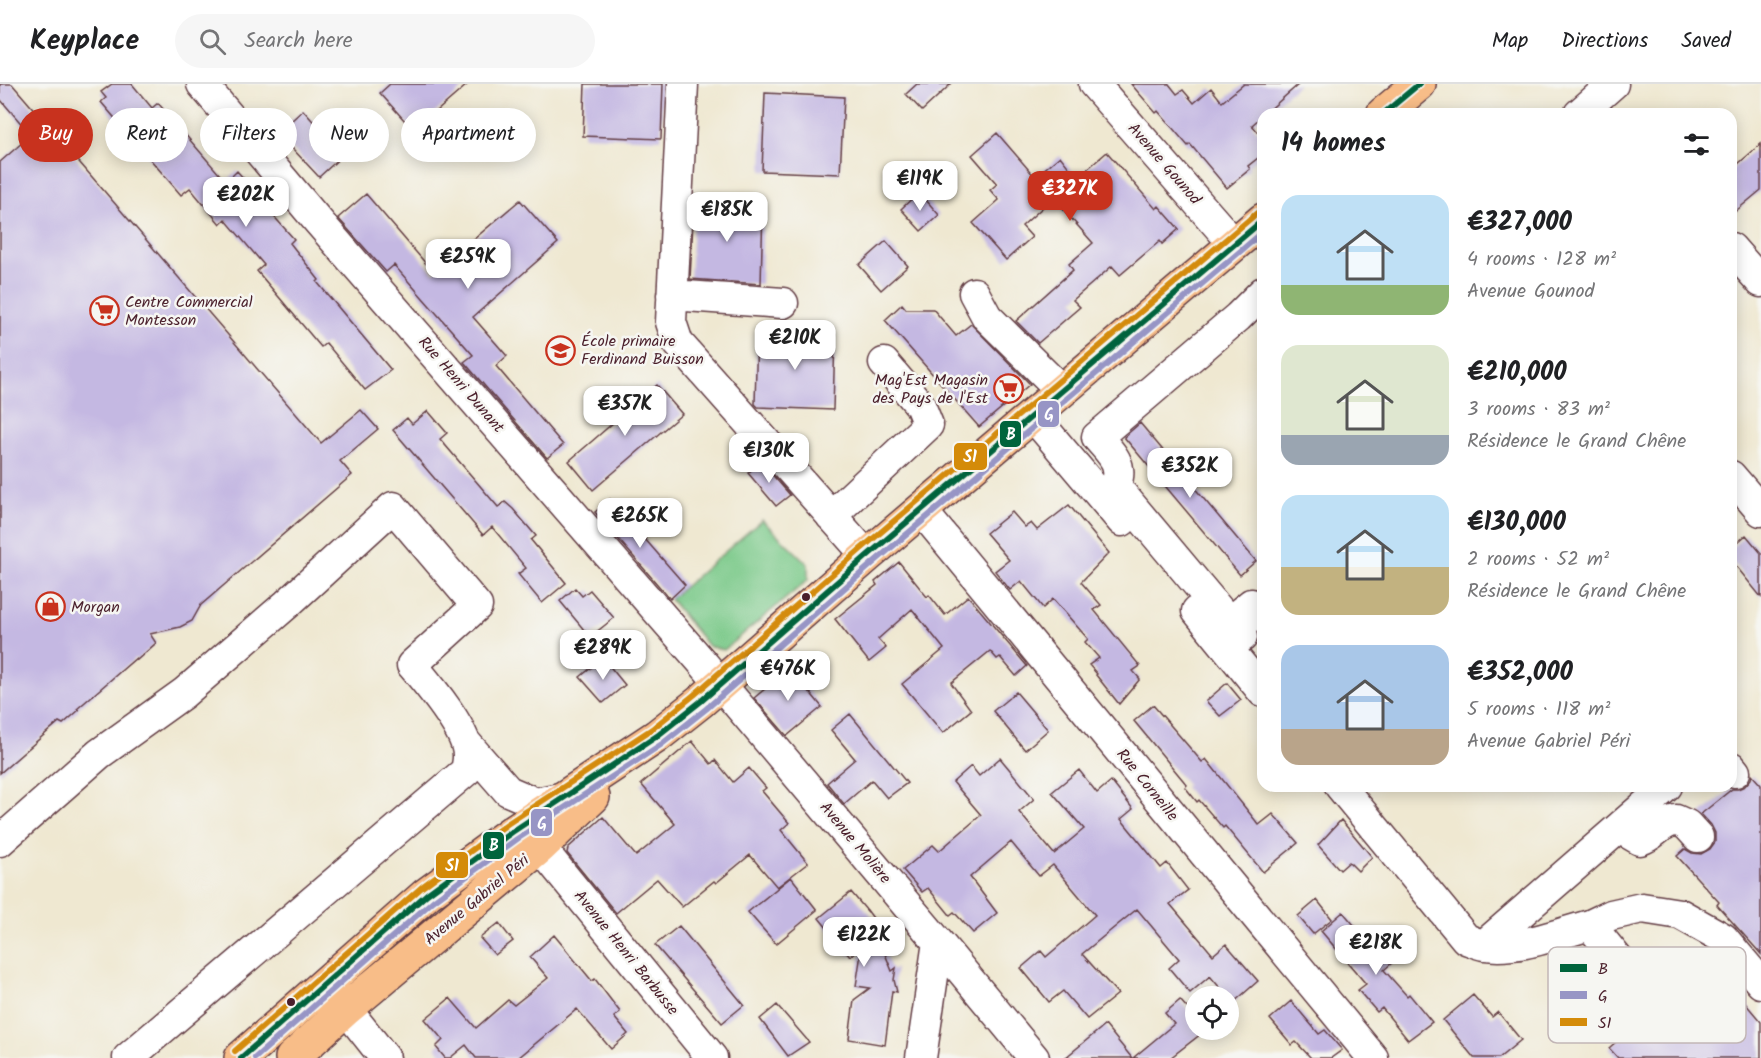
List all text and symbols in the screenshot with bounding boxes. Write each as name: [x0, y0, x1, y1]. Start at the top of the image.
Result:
search box: [175, 14, 595, 68]
text: Keyplace: [30, 19, 139, 64]
text: Search here: [244, 24, 353, 59]
icon: search: [196, 25, 229, 58]
text: Map: [1492, 25, 1528, 58]
text: Directions: [1561, 25, 1648, 58]
text: Saved: [1681, 25, 1731, 58]
chip: Buy: [18, 108, 93, 162]
chip: Rent: [105, 108, 188, 162]
chip: Filters: [200, 108, 297, 162]
chip: New: [309, 108, 389, 162]
chip: Apartment: [401, 108, 536, 162]
street label: Avenue Gounod: [1121, 117, 1208, 211]
text: 14 homes: [1281, 123, 1386, 165]
icon: filters: [1680, 128, 1713, 161]
pin: €119K: [878, 161, 962, 212]
text: €119K: [897, 164, 943, 196]
pin: €327K: [1028, 171, 1112, 222]
text: €327K: [1042, 174, 1098, 206]
pin: €202K: [204, 177, 288, 228]
text: €202K: [217, 180, 275, 212]
pin: €185K: [685, 192, 769, 243]
text: €185K: [701, 195, 753, 227]
text: €327,000: [1467, 202, 1572, 244]
icon: home: [1329, 219, 1401, 291]
pin: €259K: [426, 239, 510, 290]
text: €259K: [440, 242, 496, 274]
text: 4 rooms · 128 m²: [1467, 244, 1616, 276]
text: Avenue Gounod: [1467, 276, 1595, 308]
place label: Centre Commercial Montesson: [125, 290, 253, 333]
supermarket icon: Centre Commercial Montesson: [88, 295, 120, 327]
pin: €210K: [753, 320, 837, 371]
text: €210K: [769, 323, 821, 355]
place label: École primaire Ferdinand Buisson: [581, 329, 704, 372]
street label: Rue Henri Dunant: [412, 331, 511, 440]
school or university icon: École primaire Ferdinand Buisson: [544, 334, 576, 366]
text: €210,000: [1467, 352, 1567, 394]
place label: Mag'Est Magasin des Pays de l'Est: [872, 368, 989, 411]
icon: home: [1329, 369, 1401, 441]
supermarket icon: Mag'Est Magasin des Pays de l'Est: [993, 373, 1025, 405]
pin: €357K: [583, 386, 667, 437]
text: €357K: [597, 389, 653, 421]
text: 3 rooms · 83 m²: [1467, 394, 1610, 426]
line badge: G: [1037, 400, 1060, 428]
text: G: [1044, 403, 1054, 428]
line badge: B: [999, 420, 1022, 448]
text: B: [1006, 423, 1016, 448]
text: Résidence le Grand Chêne: [1467, 426, 1686, 458]
pin: €130K: [727, 433, 811, 484]
text: €130K: [743, 436, 795, 468]
line badge: S1: [953, 442, 988, 471]
text: S1: [963, 445, 977, 470]
pin: €352K: [1148, 448, 1232, 499]
text: €352K: [1161, 451, 1219, 483]
pin: €265K: [598, 498, 682, 549]
text: €265K: [611, 501, 669, 533]
text: €130,000: [1467, 502, 1566, 544]
icon: home: [1329, 519, 1401, 591]
text: 2 rooms · 52 m²: [1467, 544, 1609, 576]
text: Résidence le Grand Chêne: [1467, 576, 1686, 608]
shop icon: Morgan: [34, 591, 66, 623]
unlabelled marker: [800, 591, 812, 603]
place label: Morgan: [71, 595, 120, 620]
pin: €289K: [561, 630, 645, 681]
text: €289K: [574, 633, 632, 665]
pin: €476K: [746, 651, 830, 702]
text: €352,000: [1467, 652, 1573, 694]
text: €476K: [760, 654, 816, 686]
icon: home: [1329, 669, 1401, 741]
text: 5 rooms · 118 m²: [1467, 694, 1610, 726]
text: Avenue Gabriel Péri: [1467, 726, 1630, 758]
street label: Rue Corneille: [1110, 743, 1184, 827]
street label: Avenue Molière: [813, 796, 897, 890]
line badge: G: [530, 808, 553, 837]
text: G: [537, 812, 547, 837]
line badge: B: [482, 831, 505, 860]
text: B: [489, 834, 499, 859]
street label: Avenue Gabriel Péri: [419, 848, 536, 952]
line badge: S1: [435, 851, 469, 879]
text: S1: [445, 854, 459, 879]
street label: Avenue Henri Barbusse: [567, 885, 685, 1021]
pin: €122K: [822, 917, 906, 968]
text: €122K: [837, 920, 891, 952]
pin: €218K: [1334, 925, 1418, 976]
text: €218K: [1349, 928, 1403, 960]
legend: [1548, 947, 1746, 1043]
text: B: [1598, 957, 1608, 982]
text: G: [1598, 984, 1608, 1009]
map controls: [1185, 986, 1239, 1040]
button: locate: [1185, 986, 1239, 1040]
unlabelled marker: [285, 996, 297, 1008]
text: S1: [1598, 1011, 1612, 1036]

